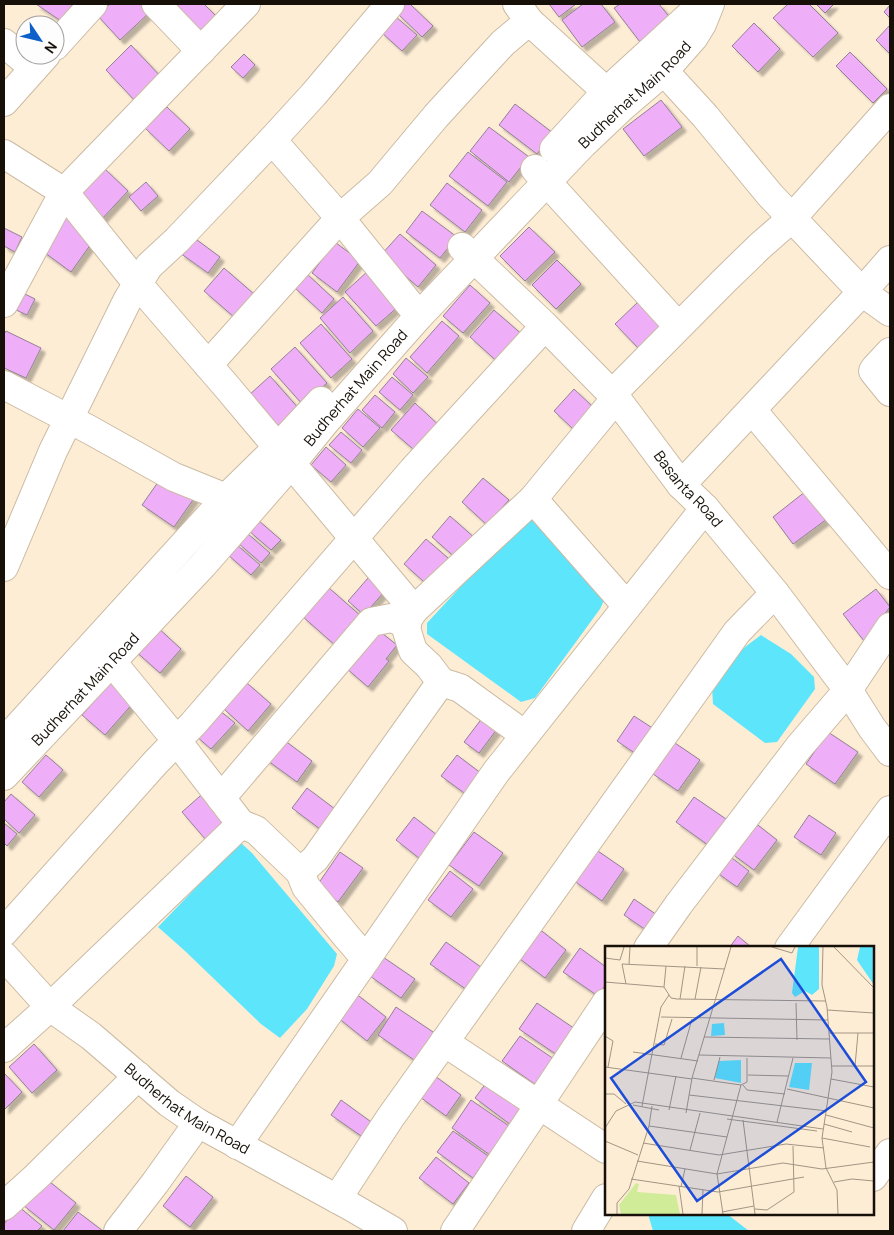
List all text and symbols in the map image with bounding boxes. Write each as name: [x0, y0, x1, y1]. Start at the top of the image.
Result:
north arrow: [15, 15, 65, 65]
street label: Budherhat Main Road: [574, 36, 696, 153]
text: N: [40, 38, 62, 57]
street label: Budherhat Main Road: [299, 325, 412, 450]
street label: Basanta Road: [649, 446, 728, 532]
street label: Budherhat Main Road: [27, 628, 144, 750]
inset map: [605, 946, 874, 1215]
street label: Budherhat Main Road: [120, 1058, 254, 1159]

